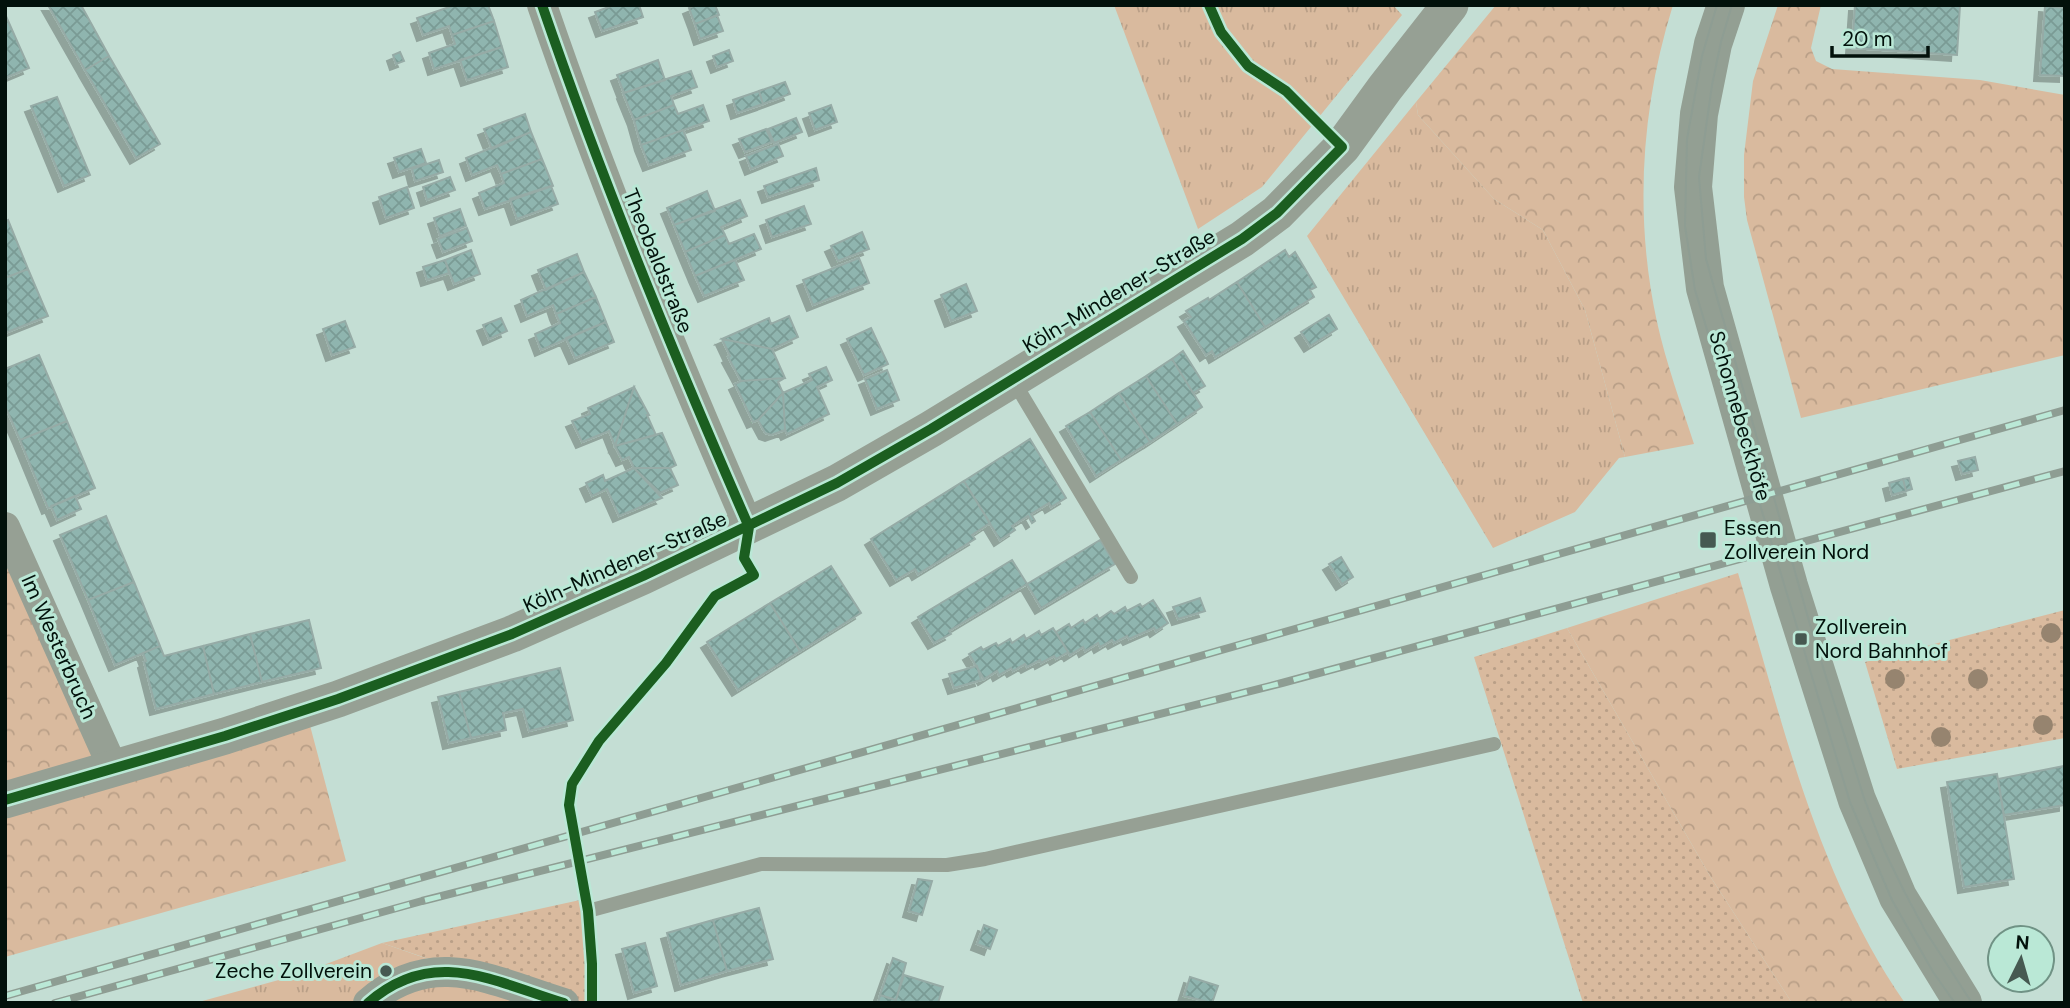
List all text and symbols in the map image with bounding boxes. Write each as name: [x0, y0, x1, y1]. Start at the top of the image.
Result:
scale bar: [1832, 14, 1928, 58]
text: 20 m: [1842, 25, 1893, 53]
street label: Theobaldstraße: [616, 185, 700, 338]
street label: Köln-Mindener-Straße: [1017, 222, 1221, 360]
street label: Schonnebeckhöfe: [1702, 328, 1778, 504]
street label: Köln-Mindener-Straße: [519, 504, 731, 620]
place label: Essen Zollverein Nord: [1724, 514, 1869, 566]
marker: Essen Zollverein Nord: [1698, 530, 1718, 550]
street label: Im Westerbruch: [15, 570, 103, 724]
place label: Zollverein Nord Bahnhof: [1815, 613, 1948, 665]
marker: Zollverein Nord Bahnhof: [1793, 631, 1809, 647]
north arrow: [1986, 924, 2056, 994]
text: N: [2014, 930, 2030, 956]
place label: Zeche Zollverein: [215, 957, 372, 985]
marker: Zeche Zollverein: [378, 963, 394, 979]

